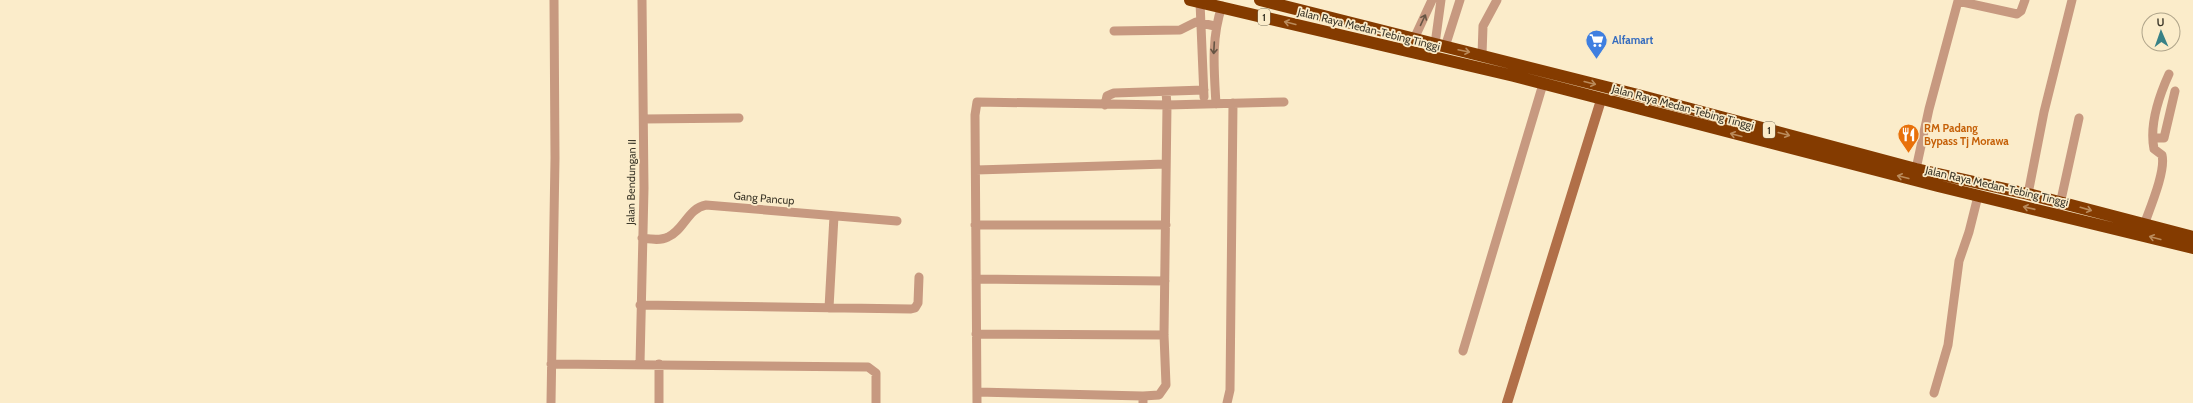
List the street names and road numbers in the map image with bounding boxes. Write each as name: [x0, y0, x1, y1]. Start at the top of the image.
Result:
street label: Jalan Raya Medan-Tebing Tinggi: [1295, 4, 1442, 54]
road number: 1: [1258, 9, 1270, 25]
street label: Jalan Raya Medan-Tebing Tinggi: [1609, 81, 1756, 133]
road number: 1: [1763, 122, 1775, 138]
street label: Jalan Bendungan II: [623, 139, 639, 226]
street label: Jalan Raya Medan-Tebing Tinggi: [1923, 162, 2070, 209]
street label: Gang Pancup: [733, 188, 795, 208]

